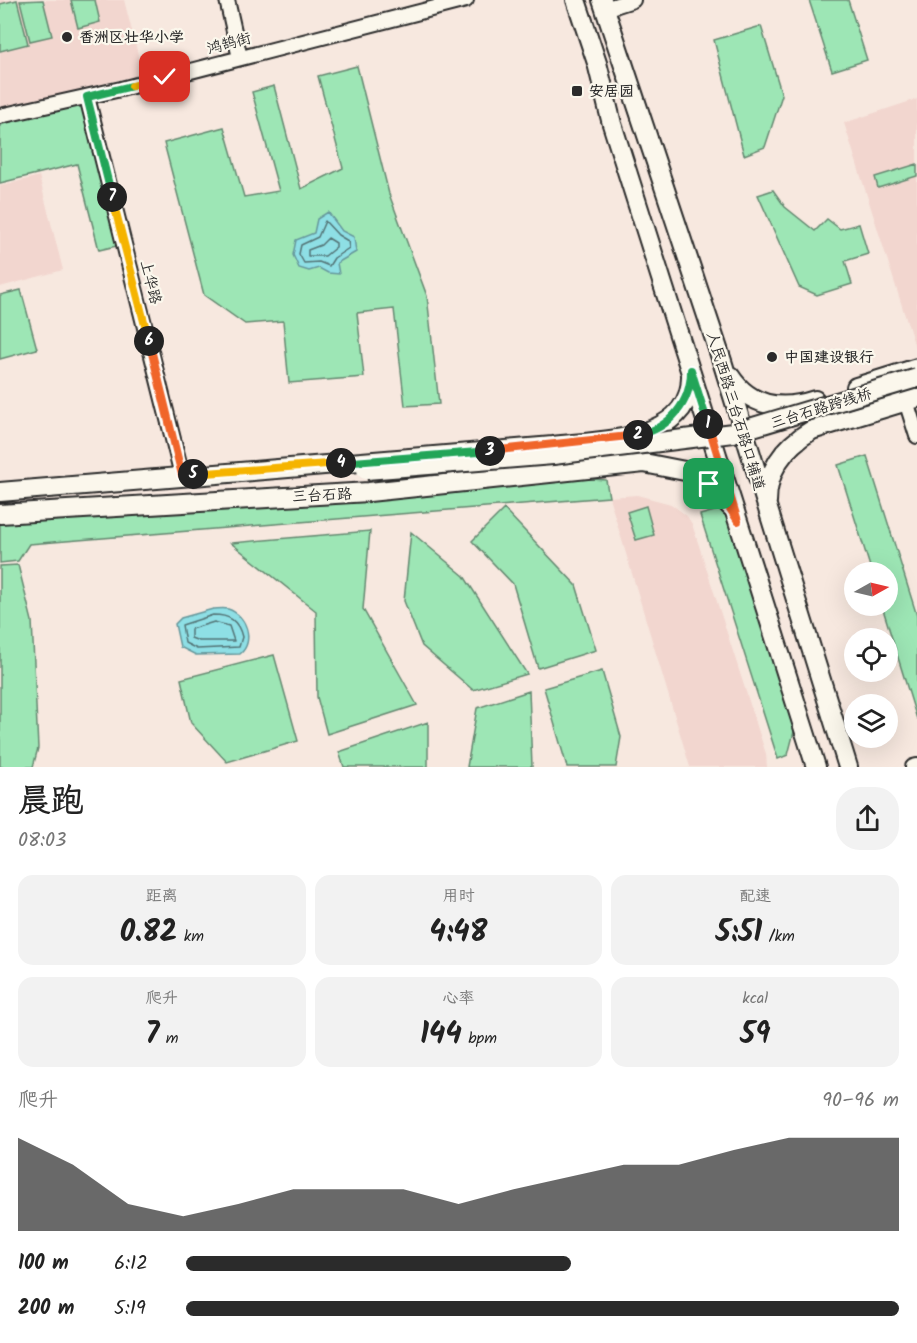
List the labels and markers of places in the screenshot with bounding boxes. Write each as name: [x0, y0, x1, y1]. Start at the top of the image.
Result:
place label: 香洲区壮华小学: [79, 26, 184, 50]
marker: 香洲区壮华小学: [60, 30, 74, 44]
pin: [139, 51, 190, 102]
place label: 安居园: [589, 80, 634, 104]
marker: 安居园: [570, 84, 584, 98]
pin: 7: [97, 182, 127, 212]
pin: 6: [134, 326, 164, 356]
place label: 中国建设银行: [784, 346, 874, 370]
marker: 中国建设银行: [765, 350, 779, 364]
pin: 1: [693, 409, 723, 439]
pin: 2: [623, 420, 653, 450]
pin: 3: [475, 436, 505, 466]
pin: 4: [326, 448, 356, 478]
pin: [683, 458, 734, 509]
pin: 5: [178, 459, 208, 489]

